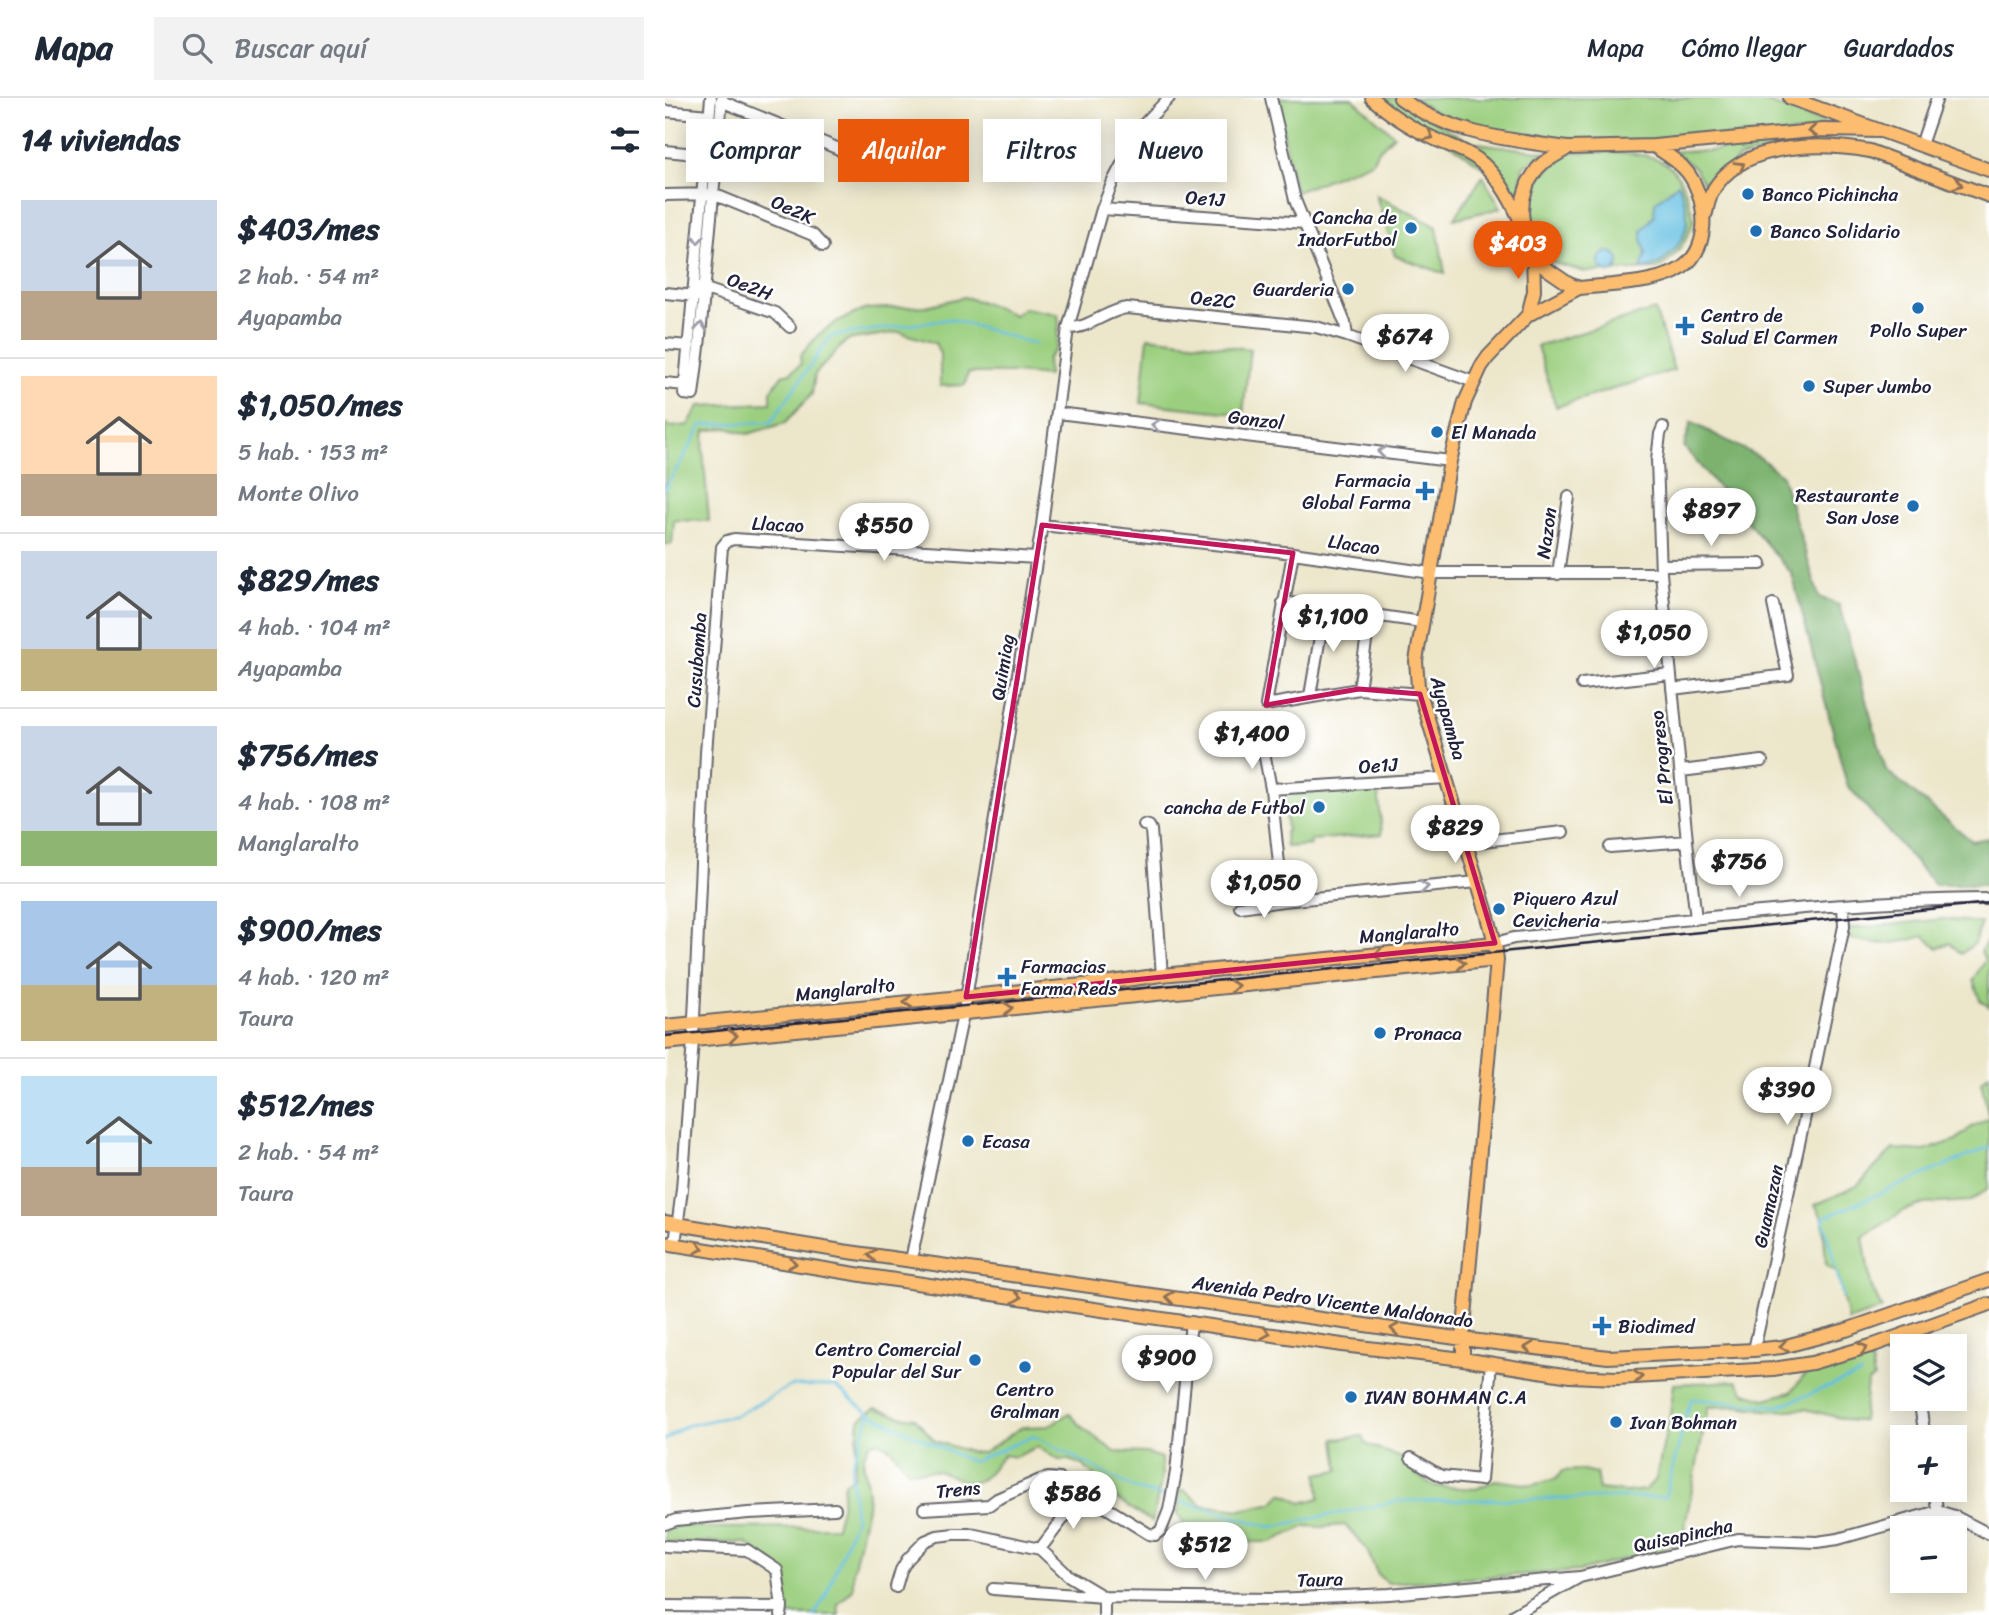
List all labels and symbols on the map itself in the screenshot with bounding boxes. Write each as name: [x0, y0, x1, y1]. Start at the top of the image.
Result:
one-way arrow: [1807, 123, 1818, 138]
one-way arrow: [1422, 127, 1434, 141]
one-way arrow: [1732, 161, 1745, 174]
one-way arrow: [1951, 176, 1963, 190]
place label: Banco Pichincha: [1762, 178, 1899, 211]
street label: Oe1J: [1184, 181, 1227, 216]
street label: Oe2K: [766, 185, 821, 234]
marker: Banco Pichincha: [1740, 186, 1756, 202]
place label: Cancha de IndorFutbol: [1297, 201, 1398, 256]
place label: Banco Solidario: [1770, 215, 1900, 248]
marker: Cancha de IndorFutbol: [1403, 220, 1419, 236]
pin: $403: [1477, 222, 1559, 281]
marker: Banco Solidario: [1748, 223, 1764, 239]
one-way arrow: [691, 234, 706, 245]
street label: Oe2H: [722, 263, 778, 310]
place label: Guarderia: [1253, 273, 1334, 306]
street label: Oe2C: [1189, 281, 1237, 318]
marker: Guarderia: [1340, 281, 1356, 297]
place label: Centro de Salud El Carmen: [1701, 299, 1838, 354]
marker: Pollo Super: [1910, 300, 1926, 316]
pin: $674: [1364, 314, 1446, 374]
place label: Pollo Super: [1870, 314, 1967, 347]
marker: Centro de Salud El Carmen: [1675, 316, 1695, 336]
one-way arrow: [693, 322, 708, 333]
place label: Super Jumbo: [1823, 370, 1932, 403]
marker: Super Jumbo: [1801, 378, 1817, 394]
street label: Gonzol: [1226, 400, 1286, 439]
place label: El Manada: [1451, 416, 1537, 449]
one-way arrow: [1151, 417, 1162, 432]
marker: El Manada: [1429, 424, 1445, 440]
one-way arrow: [1376, 445, 1388, 460]
place label: Farmacia Global Farma: [1302, 464, 1411, 519]
place label: Restaurante San Jose: [1795, 479, 1899, 534]
marker: Farmacia Global Farma: [1417, 483, 1433, 499]
pin: $897: [1670, 489, 1752, 548]
marker: Restaurante San Jose: [1905, 498, 1921, 514]
pin: $550: [843, 504, 925, 563]
street label: Nazon: [1527, 505, 1566, 561]
street label: Llacao: [751, 507, 805, 542]
street label: Llacao: [1326, 525, 1382, 564]
pin: $1,100: [1276, 594, 1390, 654]
pin: $1,050: [1597, 610, 1711, 670]
street label: Cusubamba: [677, 611, 716, 709]
street label: Quimiag: [981, 631, 1024, 703]
street label: Ayapamba: [1421, 671, 1476, 764]
street label: El Progreso: [1640, 709, 1683, 807]
pin: $1,400: [1195, 712, 1309, 771]
street label: Oe1J: [1357, 748, 1400, 783]
place label: cancha de Futbol: [1164, 791, 1306, 824]
marker: cancha de Futbol: [1311, 799, 1327, 815]
pin: $829: [1414, 806, 1496, 865]
pin: $756: [1698, 840, 1780, 899]
pin: $1,050: [1207, 860, 1321, 920]
one-way arrow: [1418, 880, 1429, 895]
place label: Piquero Azul Cevicheria: [1513, 882, 1618, 937]
marker: Piquero Azul Cevicheria: [1491, 901, 1507, 917]
street label: Manglaralto: [1358, 912, 1461, 953]
one-way arrow: [1372, 947, 1384, 962]
place label: Farmacias Farma Reds: [1021, 950, 1117, 1005]
one-way arrow: [1456, 956, 1467, 971]
street label: Manglaralto: [794, 968, 897, 1011]
marker: Farmacias Farma Reds: [999, 969, 1015, 985]
one-way arrow: [1229, 979, 1240, 994]
one-way arrow: [902, 995, 914, 1010]
one-way arrow: [1002, 1001, 1014, 1016]
place label: Pronaca: [1394, 1017, 1462, 1050]
marker: Pronaca: [1372, 1025, 1388, 1041]
one-way arrow: [728, 1029, 739, 1044]
pin: $390: [1746, 1068, 1828, 1127]
place label: Ecasa: [982, 1125, 1030, 1158]
marker: Ecasa: [960, 1133, 976, 1149]
street label: Guamazan: [1744, 1161, 1793, 1251]
one-way arrow: [694, 1240, 705, 1255]
one-way arrow: [866, 1247, 878, 1262]
one-way arrow: [786, 1255, 798, 1270]
street label: Avenida Pedro Vicente Maldonado: [1189, 1265, 1475, 1338]
one-way arrow: [1011, 1289, 1022, 1304]
one-way arrow: [1164, 1290, 1176, 1305]
place label: Biodimed: [1618, 1310, 1697, 1343]
marker: Biodimed: [1592, 1316, 1612, 1336]
one-way arrow: [1390, 1322, 1401, 1337]
one-way arrow: [1260, 1325, 1272, 1340]
place label: Centro Comercial Popular del Sur: [815, 1333, 962, 1388]
pin: $900: [1126, 1336, 1208, 1395]
one-way arrow: [1778, 1338, 1790, 1353]
one-way arrow: [1523, 1340, 1534, 1355]
one-way arrow: [1856, 1342, 1868, 1357]
marker: Centro Comercial Popular del Sur: [967, 1352, 983, 1368]
marker: Centro Gralman: [1017, 1359, 1033, 1375]
one-way arrow: [1633, 1370, 1644, 1385]
place label: Centro Gralman: [991, 1373, 1059, 1428]
place label: IVAN BOHMAN C.A: [1364, 1381, 1527, 1414]
marker: IVAN BOHMAN C.A: [1343, 1389, 1359, 1405]
place label: Ivan Bohman: [1629, 1406, 1737, 1439]
marker: Ivan Bohman: [1608, 1414, 1624, 1430]
street label: Trens: [934, 1471, 982, 1508]
pin: $586: [1032, 1472, 1114, 1531]
street label: Quisapincha: [1630, 1509, 1736, 1562]
pin: $512: [1164, 1522, 1246, 1582]
street label: Taura: [1297, 1562, 1344, 1597]

